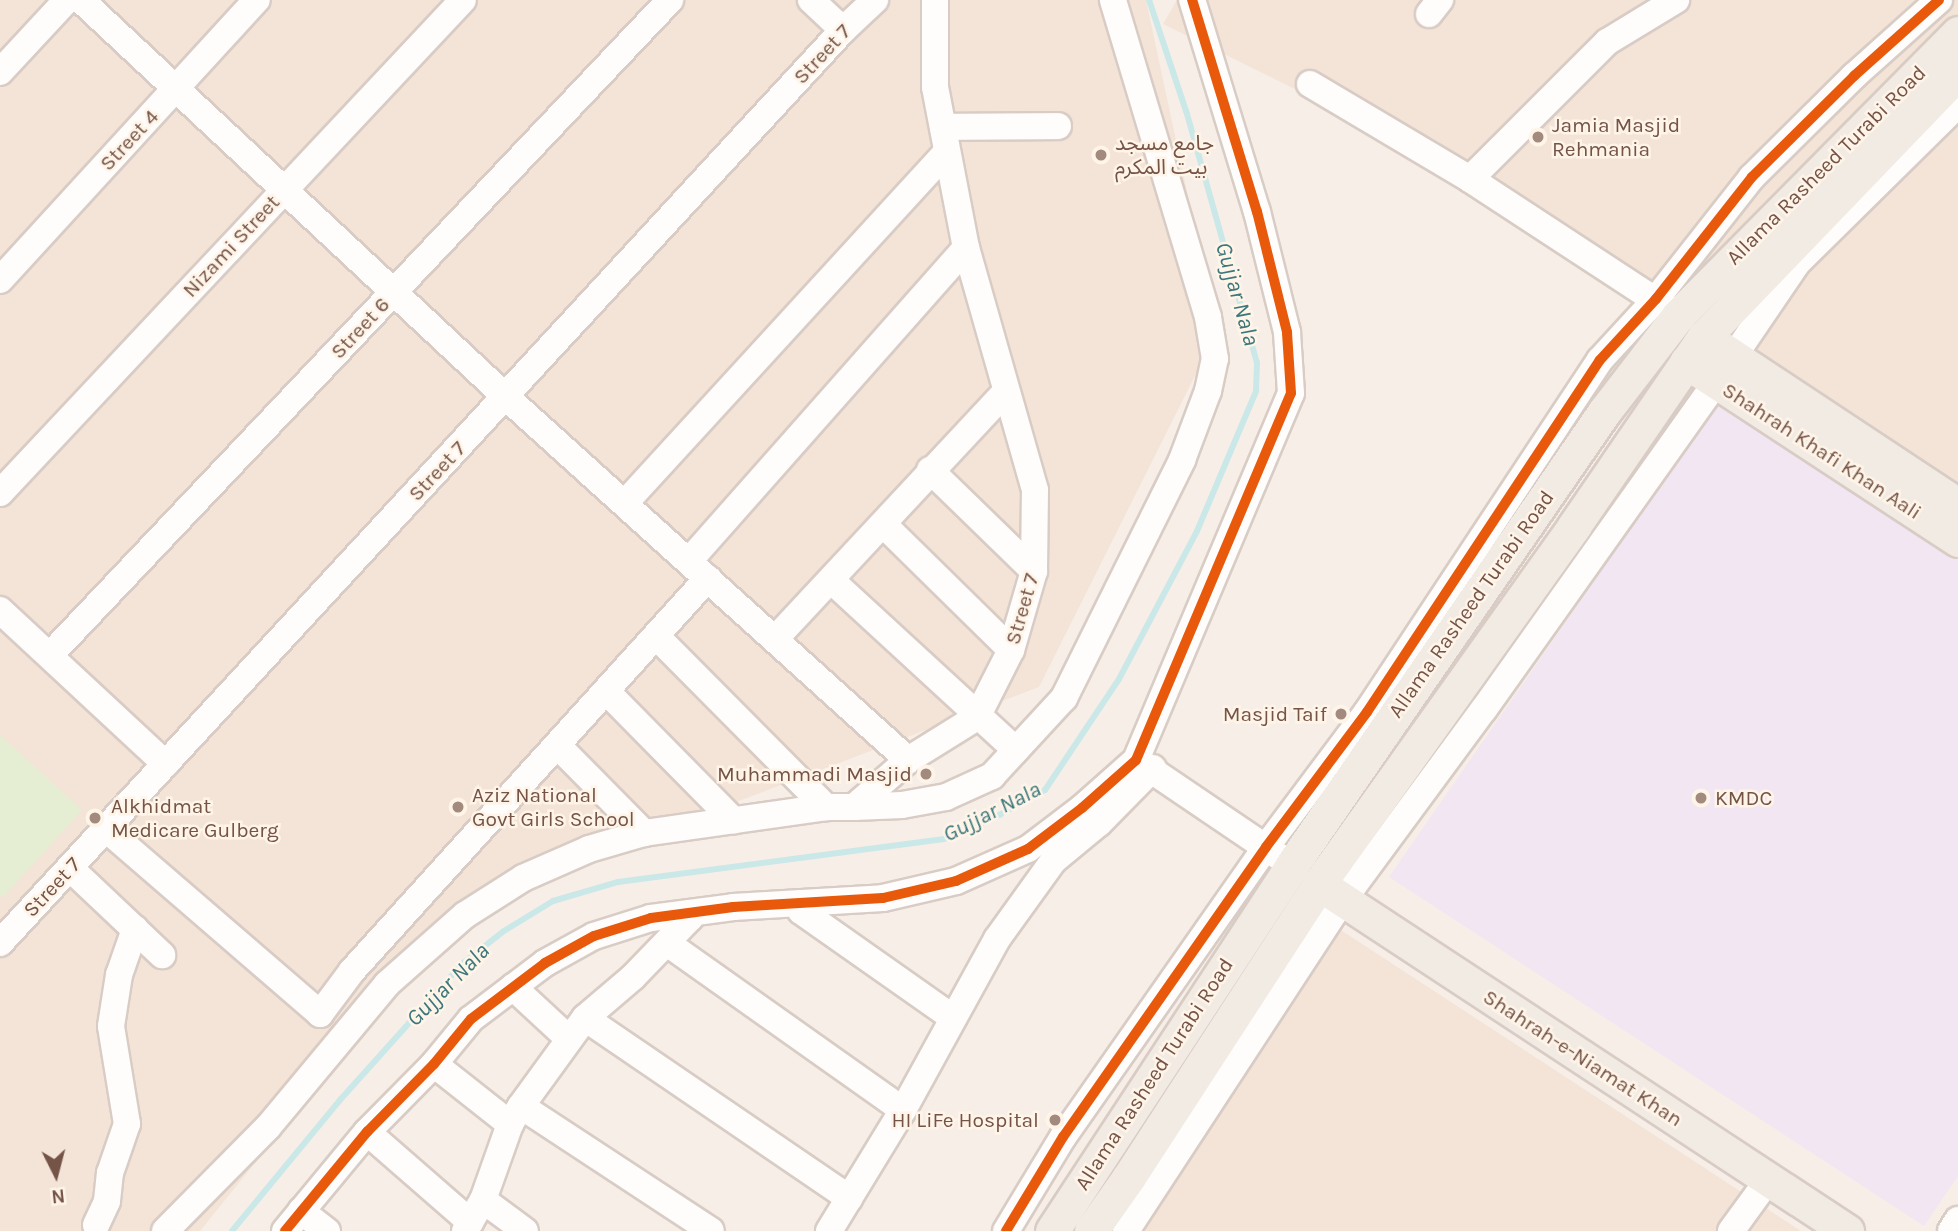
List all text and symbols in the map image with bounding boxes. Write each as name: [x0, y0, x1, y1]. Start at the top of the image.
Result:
street label: Street 7: [788, 19, 856, 89]
street label: Allama Rasheed Turabi Road: [1721, 60, 1931, 270]
street label: Street 4: [94, 104, 164, 176]
place label: Jamia Masjid Rehmania: [1552, 112, 1680, 162]
marker: Jamia Masjid Rehmania: [1530, 129, 1546, 145]
place label: جامع مسجد بیت المکرم: [1115, 130, 1214, 180]
marker: جامع مسجد بیت المکرم: [1093, 147, 1109, 163]
street label: Nizami Street: [177, 190, 285, 302]
water label: Gujjar Nala: [1209, 239, 1265, 349]
street label: Street 6: [325, 292, 395, 364]
street label: Shahrah Khafi Khan Aali: [1718, 377, 1926, 525]
street label: Street 7: [403, 436, 471, 506]
street label: Allama Rasheed Turabi Road: [1383, 486, 1559, 722]
street label: Street 7: [1000, 571, 1044, 647]
place label: Masjid Taif: [1223, 701, 1327, 727]
marker: Masjid Taif: [1333, 706, 1349, 722]
place label: Muhammadi Masjid: [717, 761, 912, 787]
marker: Muhammadi Masjid: [918, 766, 934, 782]
water label: Gujjar Nala: [938, 776, 1046, 848]
place label: Aziz National Govt Girls School: [472, 782, 635, 832]
place label: KMDC: [1715, 785, 1772, 811]
marker: KMDC: [1693, 790, 1709, 806]
place label: Alkhidmat Medicare Gulberg: [111, 793, 278, 843]
marker: Aziz National Govt Girls School: [450, 799, 466, 815]
marker: Alkhidmat Medicare Gulberg: [85, 808, 105, 828]
street label: Street 7: [18, 852, 86, 922]
water label: Gujjar Nala: [401, 938, 495, 1032]
street label: Allama Rasheed Turabi Road: [1069, 953, 1239, 1195]
street label: Shahrah-e-Niamat Khan: [1479, 984, 1687, 1132]
place label: HI LiFe Hospital: [891, 1107, 1039, 1133]
marker: HI LiFe Hospital: [1045, 1110, 1065, 1130]
north arrow: [21, 1140, 91, 1210]
text: N: [50, 1184, 66, 1208]

